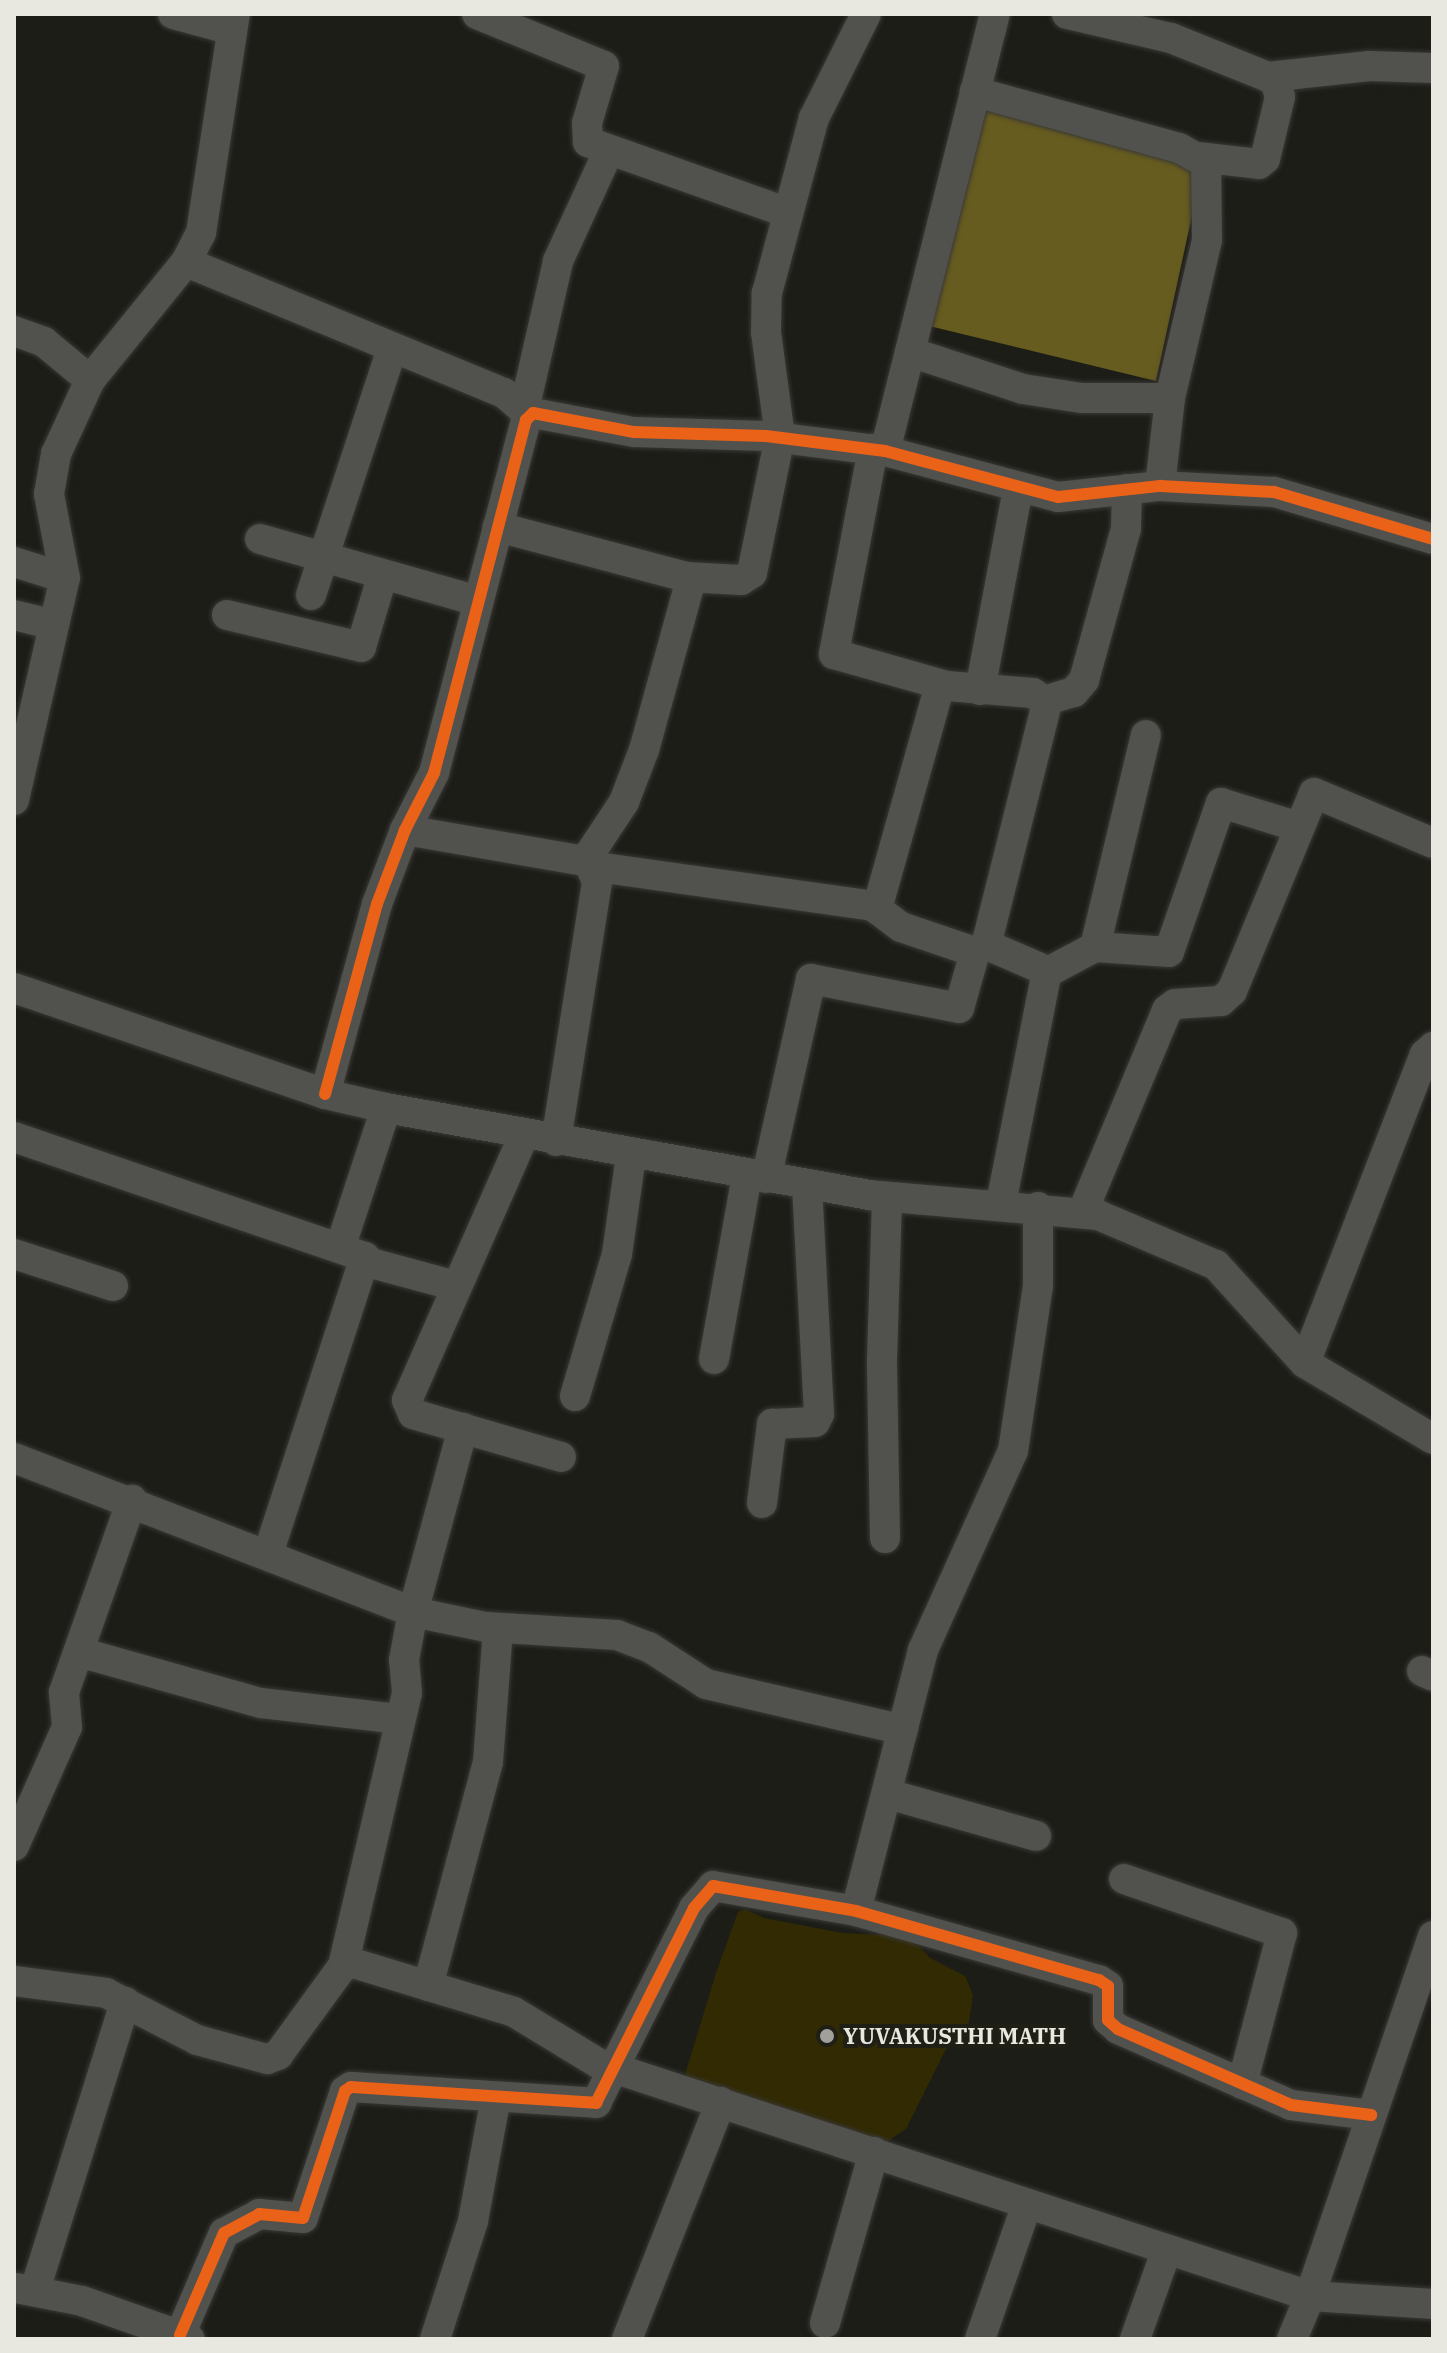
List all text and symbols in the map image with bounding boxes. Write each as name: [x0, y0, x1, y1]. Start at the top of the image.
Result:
place label: YUVAKUSTHI MATH: [843, 2023, 1066, 2049]
marker: YUVAKUSTHI MATH: [818, 2027, 836, 2045]

